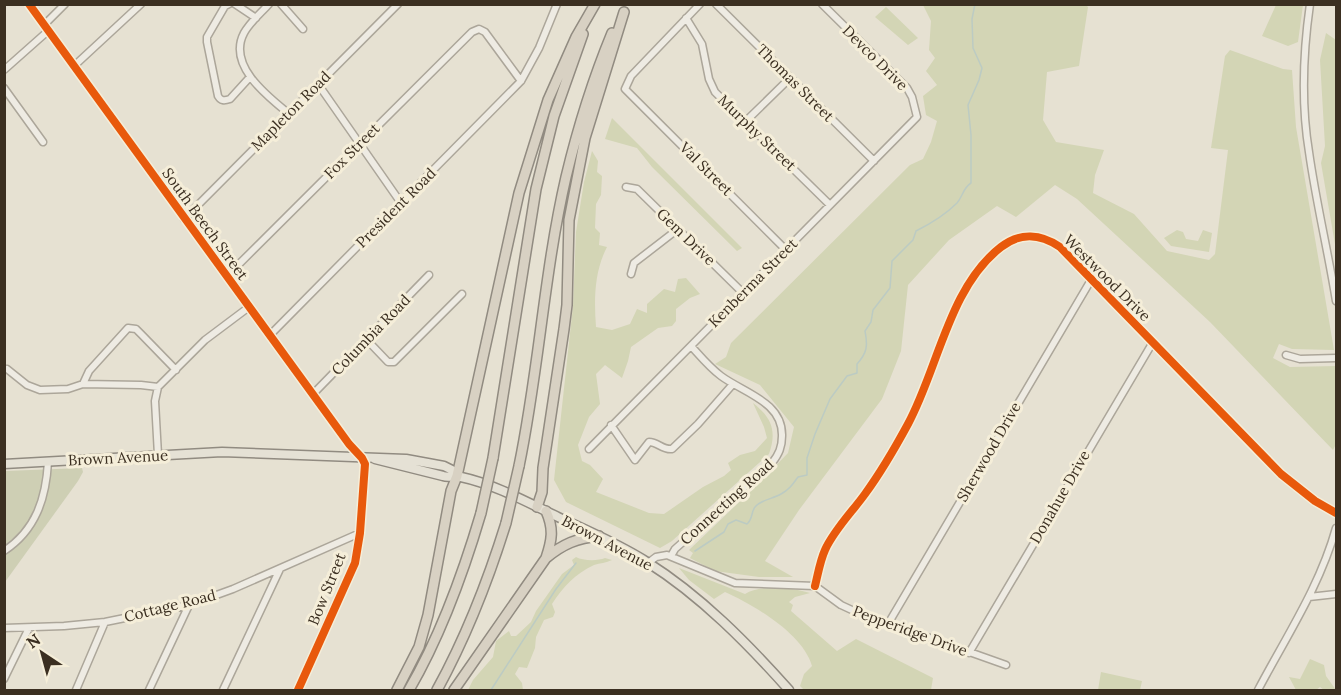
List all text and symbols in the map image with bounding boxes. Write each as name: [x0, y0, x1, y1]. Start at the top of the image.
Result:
street label: Devco Drive: [839, 21, 912, 94]
street label: Thomas Street: [753, 40, 838, 126]
street label: Mapleton Road: [247, 67, 335, 154]
street label: Murphy Street: [714, 91, 801, 175]
street label: Fox Street: [320, 119, 384, 183]
street label: Val Street: [675, 137, 737, 199]
street label: South Beech Street: [158, 164, 253, 284]
street label: President Road: [352, 164, 440, 252]
street label: Gem Drive: [653, 204, 720, 269]
street label: Westwood Drive: [1060, 230, 1155, 325]
street label: Kenberma Street: [704, 234, 801, 331]
street label: Columbia Road: [327, 290, 414, 379]
street label: Sherwood Drive: [952, 398, 1025, 505]
street label: Brown Avenue: [67, 445, 169, 470]
street label: Donahue Drive: [1025, 447, 1094, 547]
street label: Connecting Road: [676, 455, 777, 549]
street label: Brown Avenue: [559, 511, 656, 574]
street label: Bow Street: [303, 550, 350, 628]
street label: Cottage Road: [122, 585, 218, 626]
street label: Pepperidge Drive: [850, 601, 970, 660]
north arrow: [12, 623, 72, 683]
text: N: [22, 629, 44, 653]

